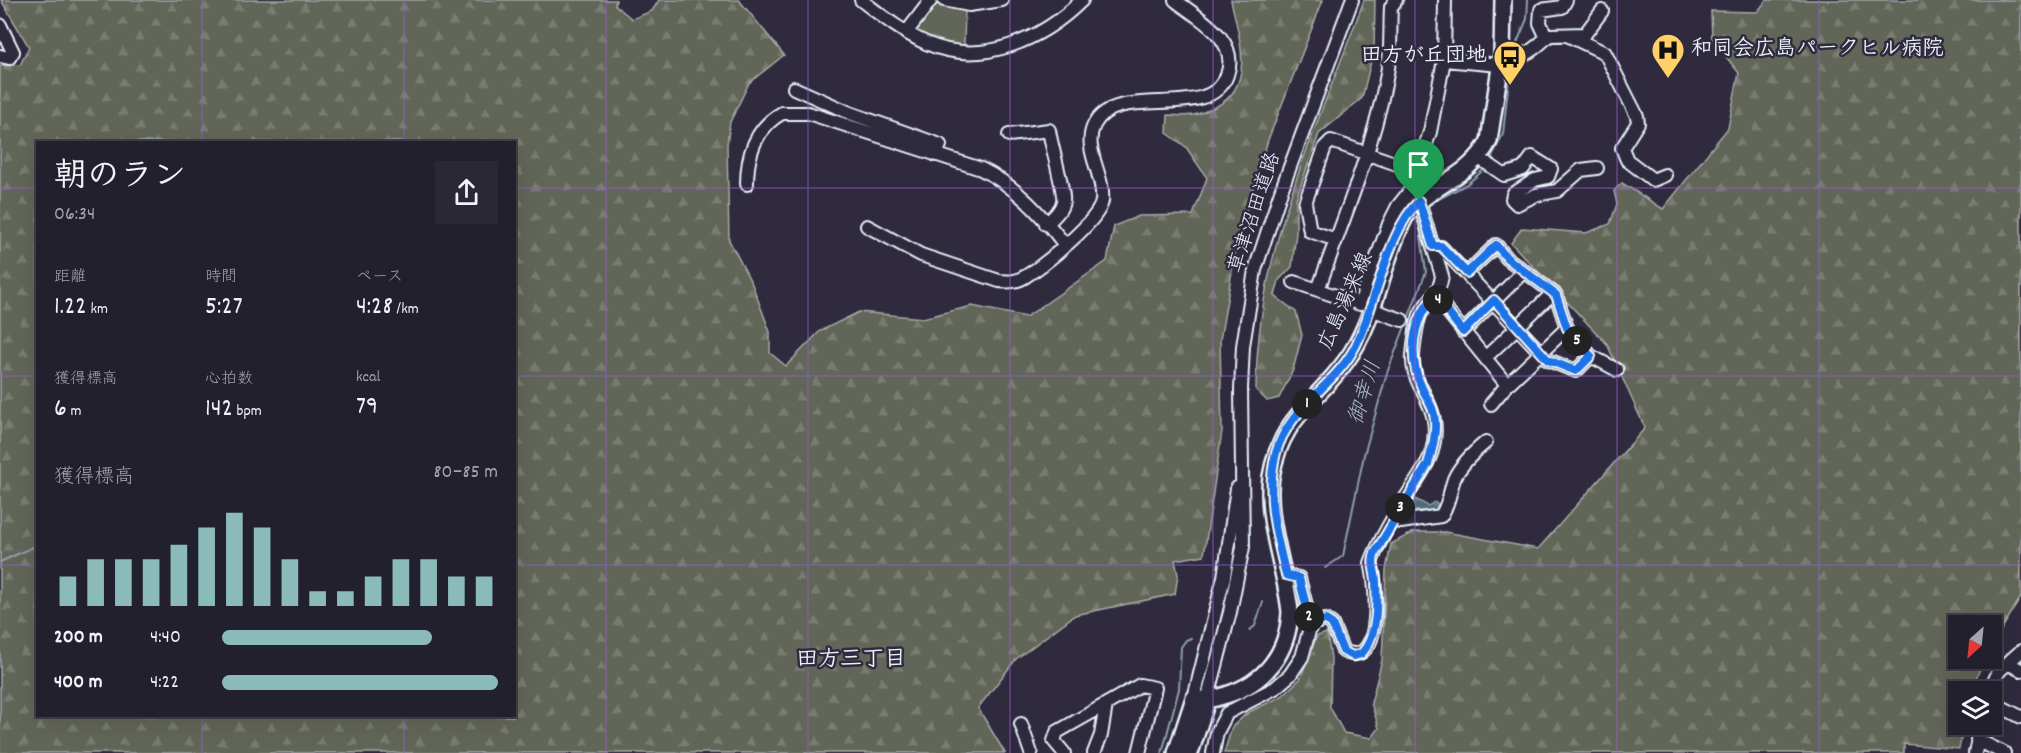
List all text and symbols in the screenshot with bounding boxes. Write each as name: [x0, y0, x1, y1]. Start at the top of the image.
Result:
hospital icon: 和同会広島パークヒル病院: [1650, 32, 1686, 79]
place label: 和同会広島パークヒル病院: [1691, 35, 1943, 65]
bus stop icon: 田方が丘団地: [1492, 39, 1528, 86]
place label: 田方が丘団地: [1361, 42, 1487, 72]
pin: [1393, 139, 1444, 201]
street label: 草津沼田道路: [1222, 148, 1290, 278]
icon: arrive: [1402, 148, 1435, 181]
text: 朝のラン: [54, 155, 186, 202]
button: share: [435, 161, 498, 224]
text: 06:34: [54, 201, 95, 229]
street label: 広島湯来線: [1312, 248, 1382, 356]
text: 距離: [54, 266, 86, 289]
text: 時間: [205, 266, 237, 289]
text: ペース: [356, 266, 403, 289]
pin: 4: [1423, 285, 1453, 315]
text: 4: [1435, 288, 1441, 311]
text: 1.22: [54, 289, 87, 326]
text: 5:27: [205, 289, 243, 326]
text: 4:28: [356, 289, 393, 326]
text: km: [87, 298, 108, 321]
text: /km: [393, 298, 419, 321]
pin: 5: [1562, 326, 1592, 356]
text: 5: [1573, 329, 1581, 352]
water label: 御幸川: [1342, 357, 1390, 429]
text: kcal: [356, 366, 380, 389]
text: 獲得標高: [54, 368, 118, 391]
text: 心拍数: [205, 368, 253, 391]
text: 79: [356, 389, 378, 426]
pin: 1: [1292, 389, 1322, 419]
text: 6: [54, 391, 67, 428]
text: 142: [205, 391, 233, 428]
text: 1: [1305, 392, 1309, 415]
text: m: [67, 400, 81, 423]
text: bpm: [233, 400, 262, 423]
text: 80–85 m: [434, 459, 498, 487]
text: 獲得標高: [54, 464, 134, 492]
pin: 3: [1385, 493, 1415, 523]
text: 3: [1396, 496, 1404, 519]
pin: 2: [1294, 602, 1324, 632]
text: 2: [1306, 605, 1313, 628]
north arrow: [1948, 615, 2002, 669]
map controls: [1948, 615, 2002, 735]
text: 200 m: [54, 624, 103, 652]
text: 4:40: [150, 624, 181, 652]
district label: 田方三丁目: [796, 645, 906, 676]
text: 400 m: [54, 669, 102, 697]
text: 4:22: [150, 669, 179, 697]
button: layers: [1948, 681, 2002, 735]

